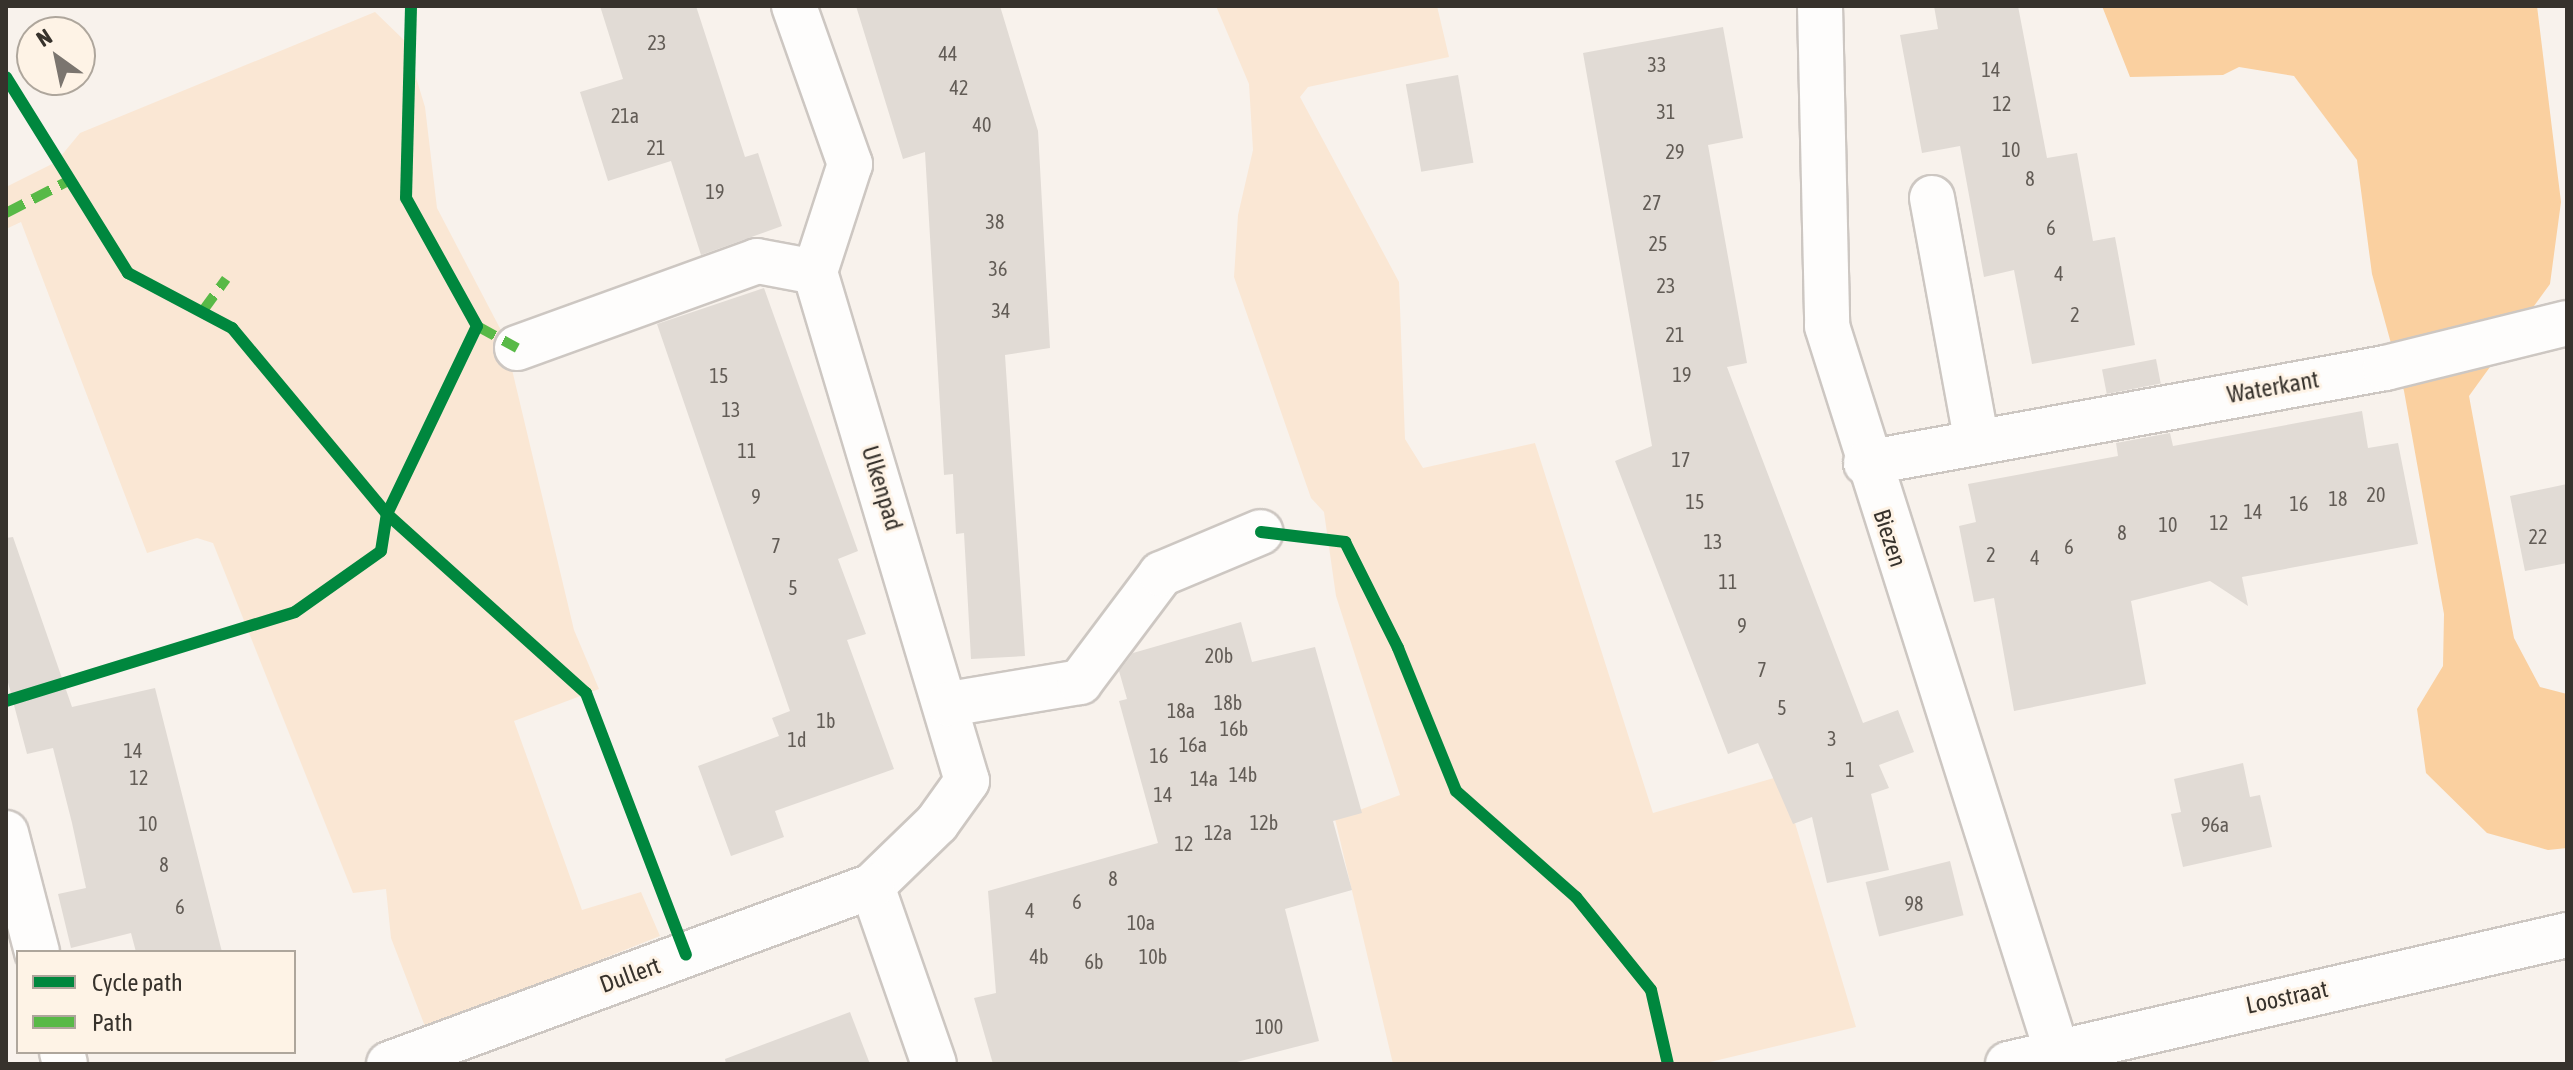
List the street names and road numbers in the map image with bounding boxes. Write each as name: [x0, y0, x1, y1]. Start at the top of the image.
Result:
street label: Waterkant: [2225, 365, 2321, 409]
street label: Ulkenpad: [856, 442, 908, 534]
street label: Biezen: [1867, 506, 1913, 570]
street label: Dullert: [596, 951, 664, 999]
street label: Loostraat: [2243, 974, 2331, 1020]

